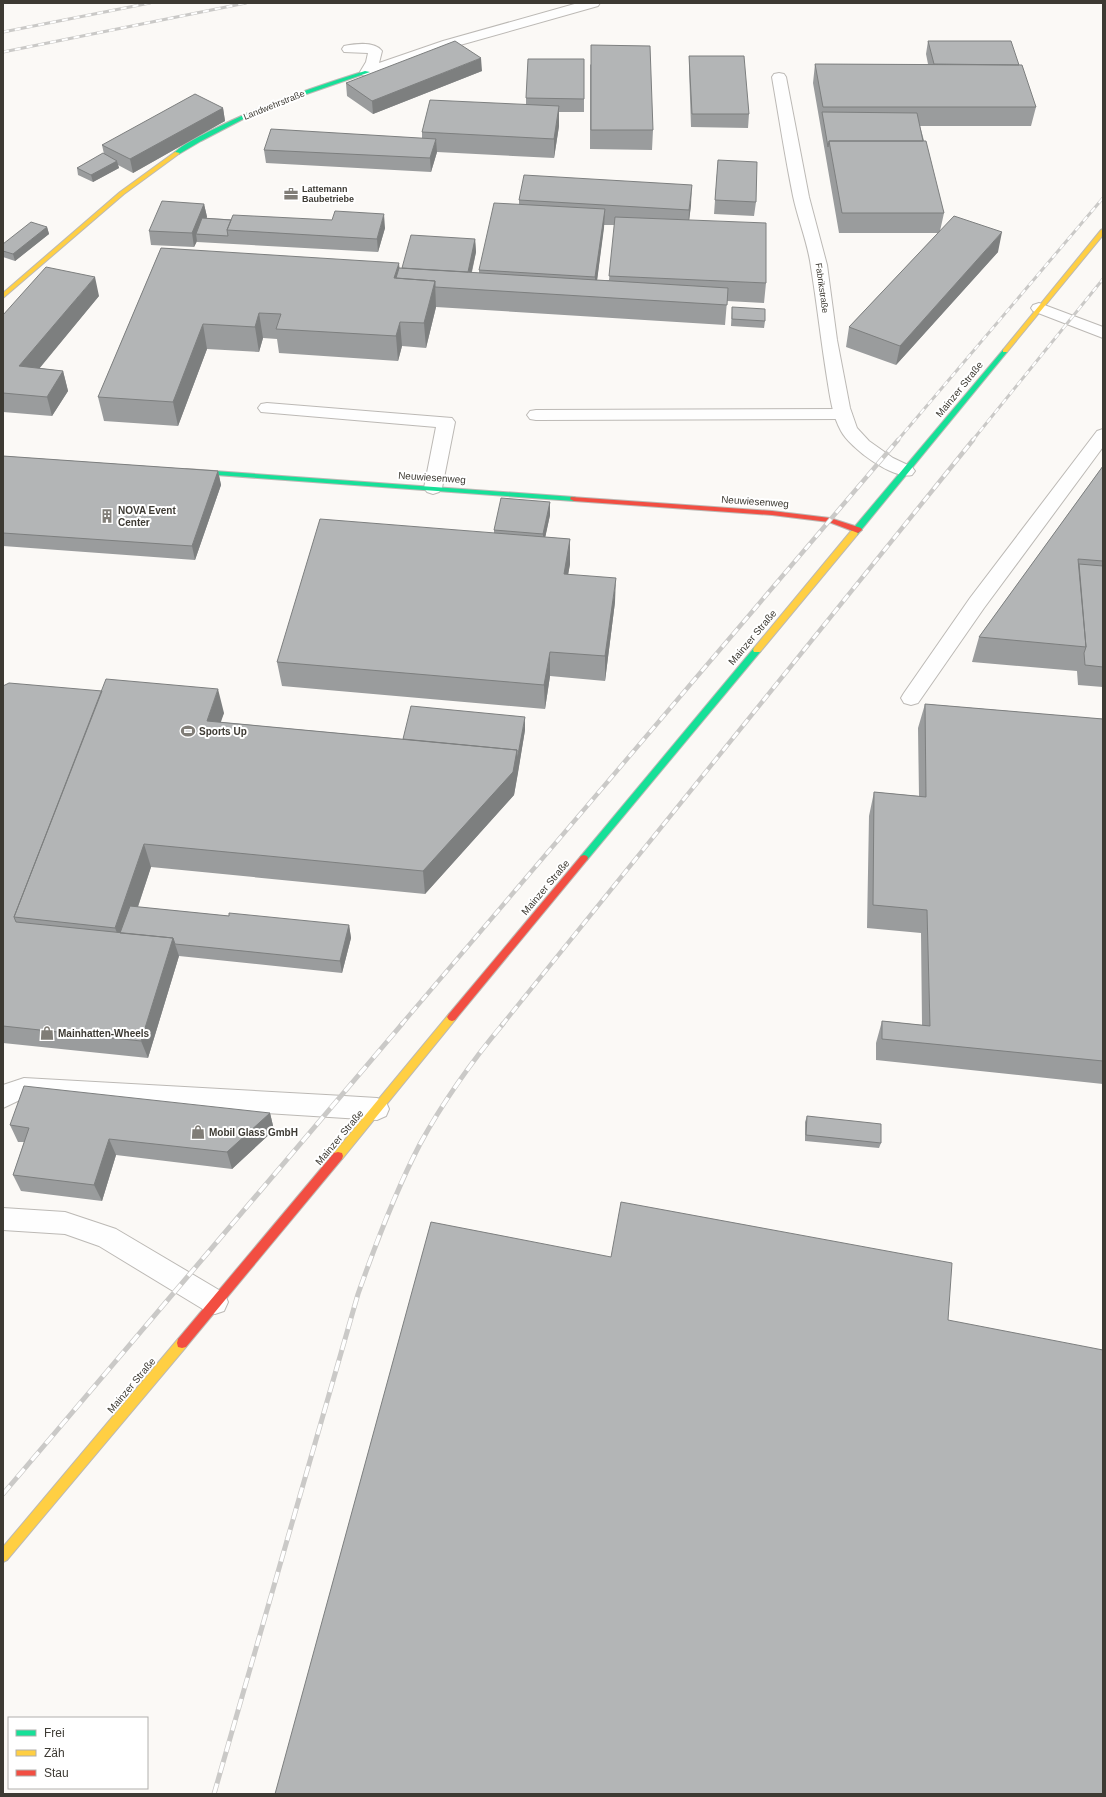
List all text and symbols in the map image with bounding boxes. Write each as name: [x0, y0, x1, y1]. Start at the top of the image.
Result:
street label: Landwehrstraße: [242, 88, 306, 122]
place label: Lattemann Baubetriebe: [302, 184, 354, 204]
office icon: Lattemann Baubetriebe: [283, 186, 299, 202]
street label: Fabrikstraße: [814, 262, 830, 314]
street label: Mainzer Straße: [934, 359, 985, 419]
street label: Neuwiesenweg: [398, 470, 466, 485]
street label: Neuwiesenweg: [721, 494, 789, 509]
place label: NOVA Event Center: [118, 505, 176, 528]
building icon: NOVA Event Center: [99, 508, 115, 524]
street label: Mainzer Straße: [726, 607, 779, 667]
sports icon: Sports Up: [180, 723, 196, 739]
place label: Sports Up: [199, 726, 247, 737]
street label: Mainzer Straße: [519, 857, 572, 917]
shop icon: Mainhatten-Wheels: [39, 1025, 55, 1041]
place label: Mainhatten-Wheels: [58, 1028, 150, 1039]
street label: Mainzer Straße: [313, 1107, 366, 1167]
shop icon: Mobil Glass GmbH: [190, 1124, 206, 1140]
place label: Mobil Glass GmbH: [209, 1127, 298, 1138]
street label: Mainzer Straße: [105, 1355, 158, 1415]
legend: [8, 1717, 148, 1789]
text: Frei: [44, 1726, 65, 1740]
text: Zäh: [44, 1746, 65, 1760]
text: Stau: [44, 1766, 69, 1780]

